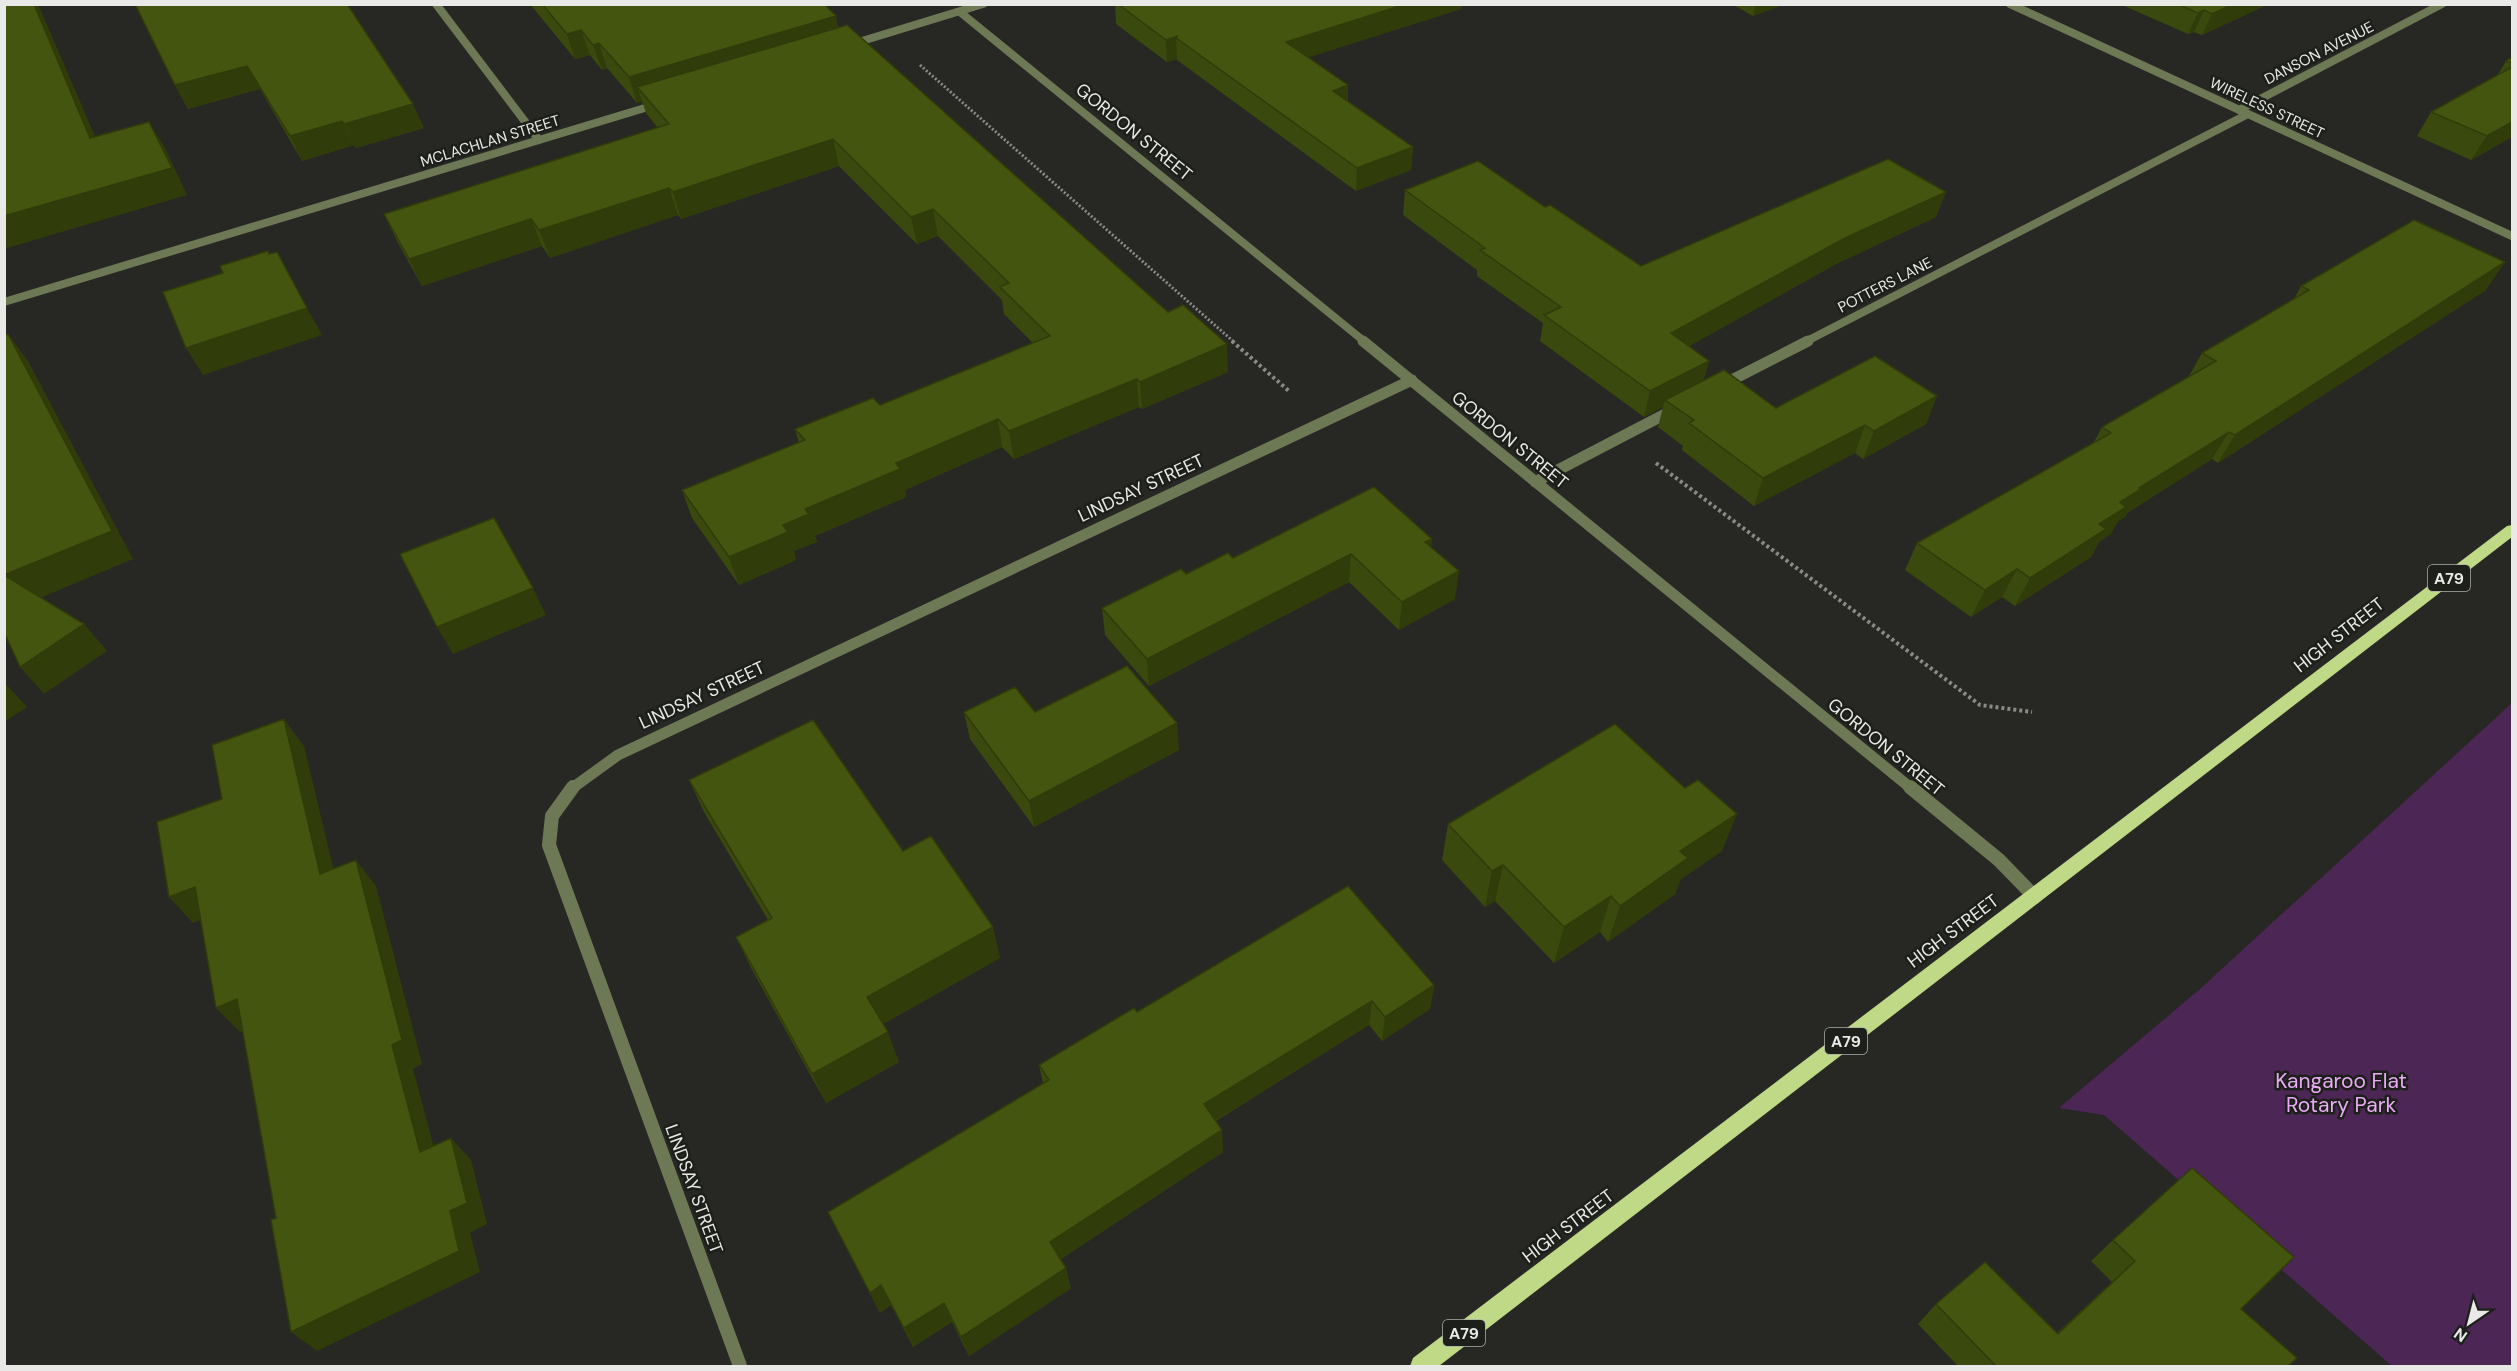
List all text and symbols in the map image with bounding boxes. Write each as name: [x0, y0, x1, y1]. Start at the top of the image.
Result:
street label: DANSON AVENUE: [2261, 17, 2377, 89]
street label: WIRELESS STREET: [2206, 73, 2328, 143]
street label: GORDON STREET: [1071, 78, 1197, 186]
street label: MCLACHLAN STREET: [418, 110, 562, 172]
street label: POTTERS LANE: [1834, 253, 1936, 317]
street label: GORDON STREET: [1447, 386, 1573, 494]
street label: LINDSAY STREET: [1074, 448, 1208, 528]
road number: A79: [2428, 565, 2470, 591]
street label: HIGH STREET: [2289, 592, 2389, 678]
street label: LINDSAY STREET: [635, 655, 769, 735]
street label: GORDON STREET: [1823, 693, 1949, 801]
street label: HIGH STREET: [1902, 889, 2004, 973]
road number: A79: [1825, 1028, 1867, 1054]
park label: Kangaroo Flat Rotary Park: [2275, 1067, 2407, 1119]
street label: LINDSAY STREET: [659, 1121, 729, 1257]
street label: HIGH STREET: [1517, 1184, 1619, 1268]
north arrow: [2439, 1293, 2499, 1353]
road number: A79: [1443, 1320, 1485, 1346]
text: N: [2450, 1323, 2471, 1347]

